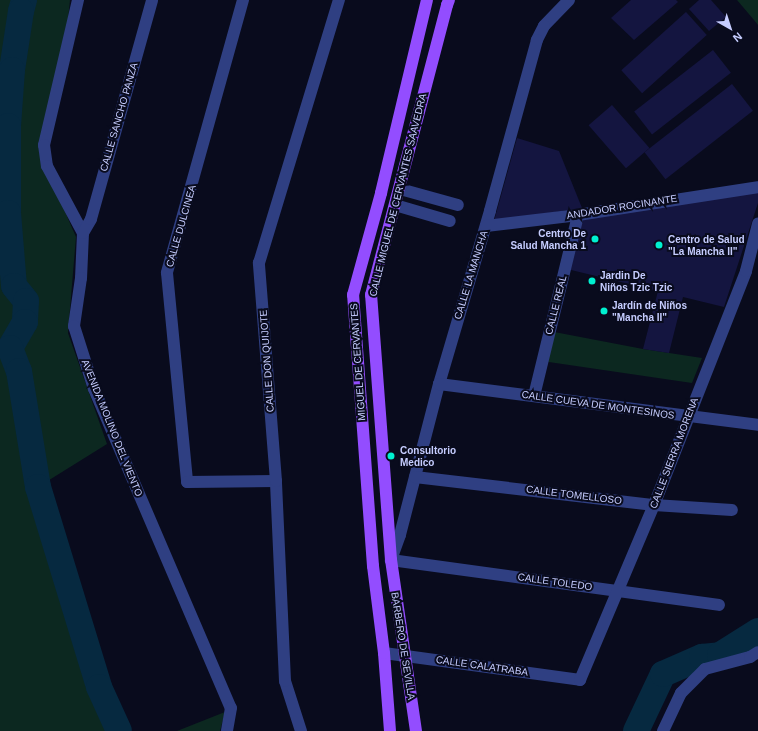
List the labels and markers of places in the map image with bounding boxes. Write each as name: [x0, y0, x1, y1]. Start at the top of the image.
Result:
place label: Centro De Salud Mancha 1: [510, 227, 586, 250]
marker: Centro De Salud Mancha 1: [589, 233, 601, 245]
place label: Centro de Salud "La Mancha II": [668, 233, 745, 256]
marker: Centro de Salud "La Mancha II": [653, 239, 665, 251]
place label: Jardin De Niños Tzic Tzic: [600, 269, 672, 292]
marker: Jardin De Niños Tzic Tzic: [587, 276, 597, 286]
place label: Jardín de Niños "Mancha II": [612, 299, 687, 322]
marker: Jardín de Niños "Mancha II": [599, 306, 609, 316]
place label: Consultorio Medico: [400, 444, 456, 468]
marker: Consultorio Medico: [385, 450, 397, 462]

